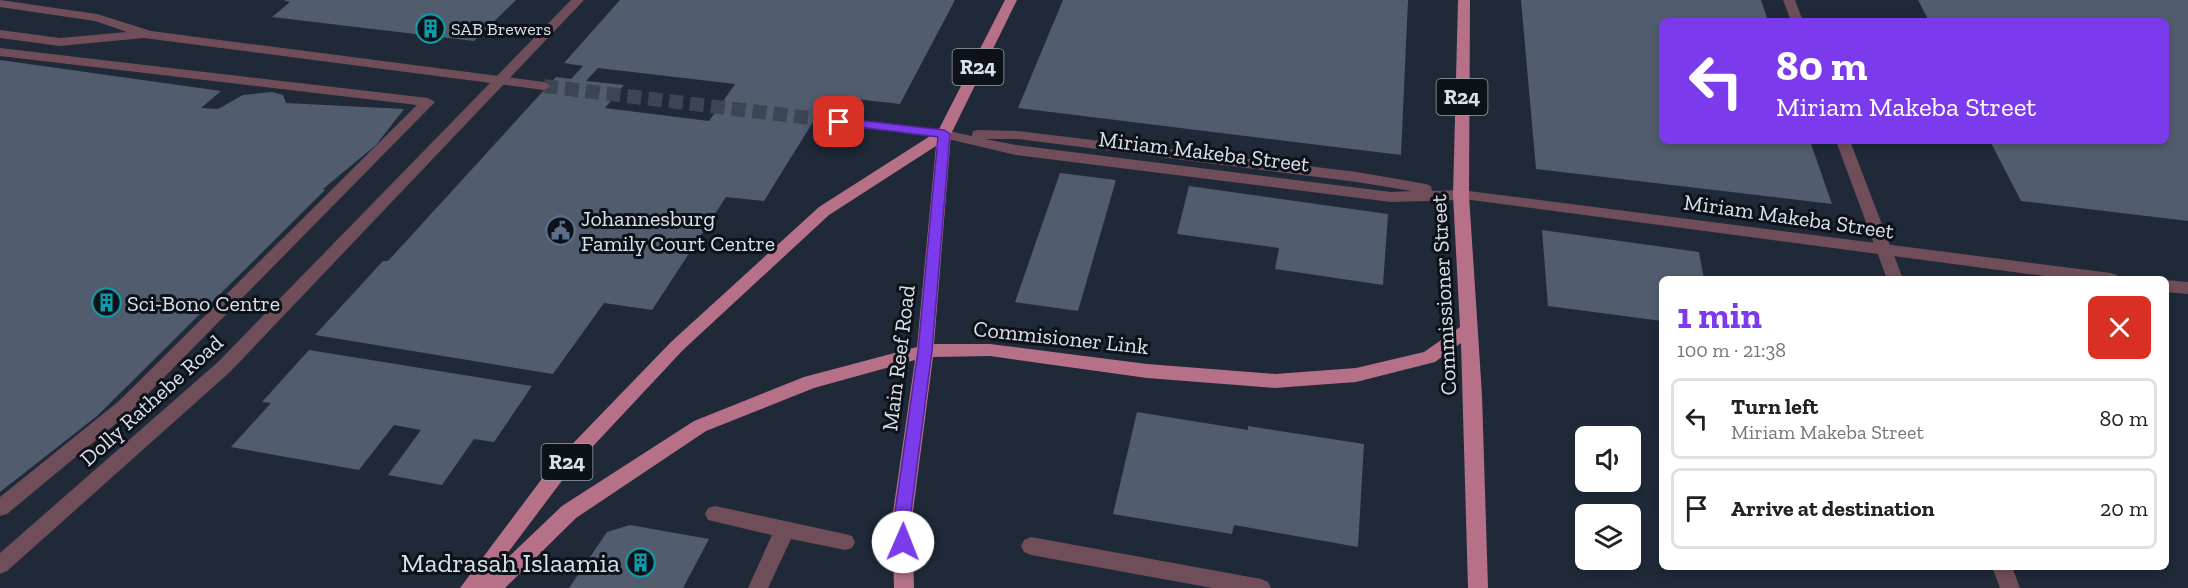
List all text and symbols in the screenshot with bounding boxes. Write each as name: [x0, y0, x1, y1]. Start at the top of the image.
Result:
building icon: SAB Brewers: [414, 13, 446, 45]
place label: SAB Brewers: [451, 18, 551, 40]
text: 80 m: [1776, 40, 1867, 91]
icon: left: [1677, 42, 1755, 120]
road number: R24: [952, 49, 1004, 85]
road number: R24: [1436, 79, 1488, 115]
text: Miriam Makeba Street: [1776, 91, 2036, 123]
pin: [813, 96, 864, 147]
icon: arrive: [822, 105, 855, 138]
street label: Miriam Makeba Street: [1097, 125, 1312, 178]
street label: Miriam Makeba Street: [1682, 188, 1897, 245]
street label: Commissioner Street: [1425, 193, 1462, 396]
place label: Johannesburg Family Court Centre: [581, 205, 775, 257]
public building icon: Johannesburg Family Court Centre: [544, 215, 576, 247]
street label: Main Reef Road: [876, 284, 921, 433]
building icon: Sci-Bono Centre: [90, 287, 122, 319]
place label: Sci-Bono Centre: [127, 290, 280, 317]
text: 1 min: [1677, 294, 1762, 337]
button: close: [2088, 296, 2151, 359]
street label: Commisioner Link: [972, 315, 1150, 360]
street label: Dolly Rathebe Road: [74, 329, 228, 472]
text: 100 m · 21:38: [1677, 338, 1786, 362]
text: Turn left: [1731, 393, 1818, 420]
icon: left: [1680, 402, 1713, 435]
text: 80 m: [2100, 405, 2148, 432]
text: Miriam Makeba Street: [1731, 420, 1924, 444]
map controls: [1575, 426, 1641, 570]
button: sound: [1575, 426, 1641, 492]
road number: R24: [542, 444, 592, 480]
icon: arrive: [1680, 492, 1713, 525]
text: Arrive at destination: [1731, 495, 1934, 522]
text: 20 m: [2100, 495, 2148, 522]
button: layers: [1575, 504, 1641, 570]
position arrow: [871, 510, 935, 574]
place label: Madrasah Islaamia: [401, 547, 620, 579]
building icon: Madrasah Islaamia: [625, 547, 657, 579]

